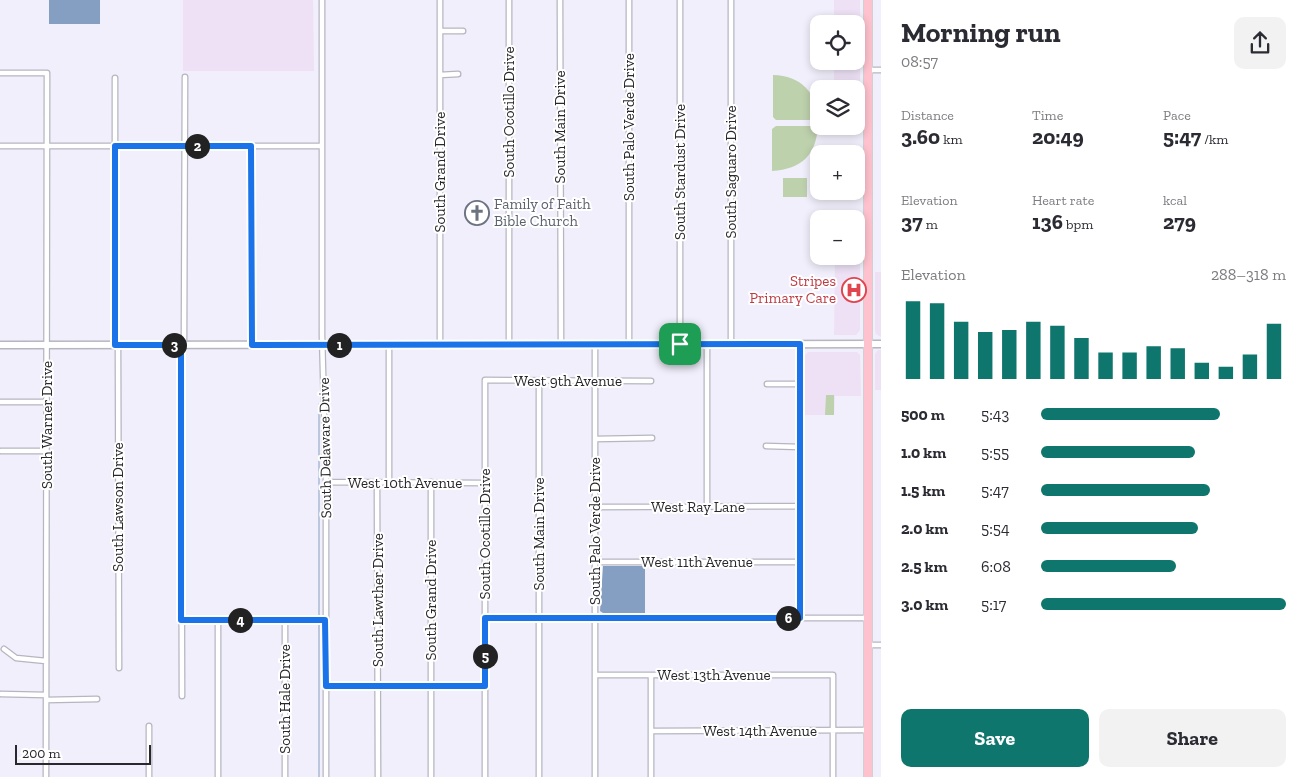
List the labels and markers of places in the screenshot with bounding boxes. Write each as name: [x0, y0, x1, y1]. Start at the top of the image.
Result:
pin: 2: [184, 134, 210, 158]
place label: Family of Faith Bible Church: [494, 195, 591, 230]
church icon: Family of Faith Bible Church: [464, 200, 490, 226]
place label: Stripes Primary Care: [749, 272, 836, 307]
hospital icon: Stripes Primary Care: [841, 277, 867, 303]
pin: [659, 323, 701, 365]
pin: 3: [162, 332, 186, 358]
pin: 1: [326, 332, 352, 358]
pin: 6: [776, 606, 800, 630]
pin: 4: [228, 608, 252, 632]
pin: 5: [472, 644, 498, 668]

